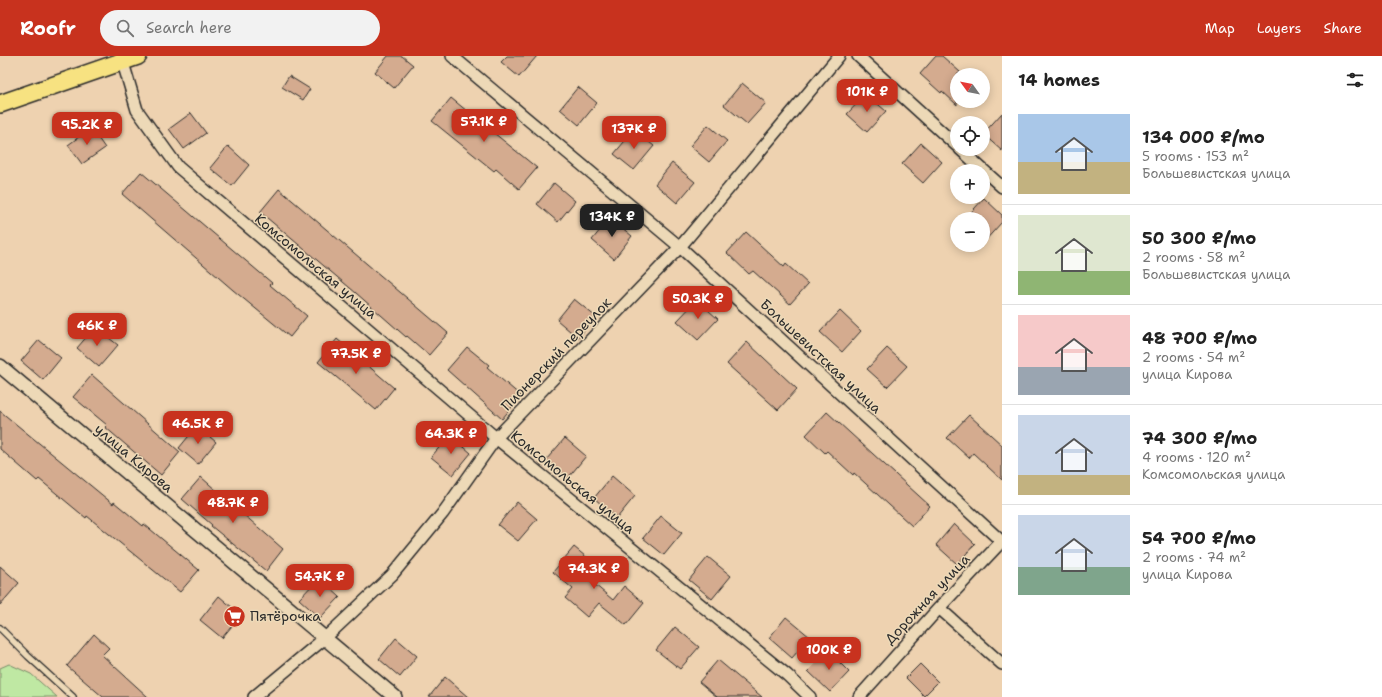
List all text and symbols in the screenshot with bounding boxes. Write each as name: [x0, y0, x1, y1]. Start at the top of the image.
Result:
search box: [100, 10, 380, 46]
text: Roofr: [20, 16, 76, 41]
icon: search: [114, 17, 136, 39]
text: Search here: [146, 18, 232, 38]
text: Map: [1205, 19, 1235, 37]
text: Layers: [1257, 19, 1301, 37]
text: Share: [1323, 19, 1362, 37]
north arrow: [950, 68, 990, 108]
map controls: [950, 68, 990, 252]
text: 14 homes: [1018, 69, 1100, 91]
icon: filters: [1344, 69, 1366, 91]
pin: 101K ₽: [834, 79, 900, 113]
text: 101K ₽: [846, 83, 888, 100]
pin: 57.1K ₽: [447, 109, 521, 143]
pin: 95.2K ₽: [50, 112, 124, 146]
text: 57.1K ₽: [461, 113, 507, 130]
text: 95.2K ₽: [61, 116, 113, 133]
pin: 137K ₽: [601, 116, 667, 150]
button: locate: [950, 116, 990, 156]
text: 137K ₽: [611, 120, 657, 137]
text: 134 000 ₽/mo: [1142, 126, 1265, 148]
icon: home: [1050, 130, 1098, 178]
text: 5 rooms · 153 m²: [1142, 148, 1249, 165]
button: +: [950, 164, 990, 204]
text: Большевистская улица: [1142, 165, 1290, 182]
pin: 134K ₽: [579, 204, 645, 238]
text: 134K ₽: [589, 208, 635, 225]
street label: Комсомольская улица: [251, 209, 381, 323]
button: −: [950, 212, 990, 252]
text: 50 300 ₽/mo: [1142, 227, 1256, 249]
icon: home: [1050, 231, 1098, 279]
text: 2 rooms · 58 m²: [1142, 249, 1245, 266]
text: Большевистская улица: [1142, 266, 1290, 283]
pin: 50.3K ₽: [661, 286, 735, 320]
text: 50.3K ₽: [672, 290, 724, 307]
street label: Пионерский переулок: [497, 293, 615, 414]
street label: Большевистская улица: [756, 295, 886, 417]
pin: 46K ₽: [69, 313, 125, 347]
text: 46K ₽: [77, 317, 117, 334]
text: 48 700 ₽/mo: [1142, 327, 1257, 349]
icon: home: [1050, 331, 1098, 379]
pin: 77.5K ₽: [319, 341, 393, 375]
text: 77.5K ₽: [330, 345, 382, 362]
text: 2 rooms · 54 m²: [1142, 349, 1245, 366]
text: улица Кирова: [1142, 366, 1232, 383]
pin: 46.5K ₽: [161, 411, 235, 445]
text: 46.5K ₽: [172, 415, 224, 432]
street label: улица Кирова: [91, 420, 177, 496]
pin: 64.3K ₽: [414, 421, 488, 455]
text: 64.3K ₽: [425, 425, 477, 442]
street label: Комсомольская улица: [507, 426, 639, 538]
text: 74 300 ₽/mo: [1142, 427, 1257, 449]
icon: home: [1050, 431, 1098, 479]
text: 4 rooms · 120 m²: [1142, 449, 1251, 466]
text: Комсомольская улица: [1142, 466, 1285, 483]
pin: 48.7K ₽: [196, 490, 270, 524]
text: 48.7K ₽: [207, 494, 259, 511]
text: 54 700 ₽/mo: [1142, 527, 1256, 549]
icon: home: [1050, 531, 1098, 579]
text: 2 rooms · 74 m²: [1142, 549, 1246, 566]
street label: Дорожная улица: [880, 550, 974, 648]
pin: 74.3K ₽: [557, 556, 631, 590]
text: 74.3K ₽: [568, 560, 620, 577]
pin: 54.7K ₽: [283, 564, 357, 598]
text: улица Кирова: [1142, 566, 1232, 583]
text: 54.7K ₽: [295, 568, 345, 585]
supermarket icon: Пятёрочка: [222, 603, 248, 629]
place label: Пятёрочка: [250, 607, 321, 625]
pin: 100K ₽: [796, 637, 862, 671]
text: 100K ₽: [806, 641, 852, 658]

